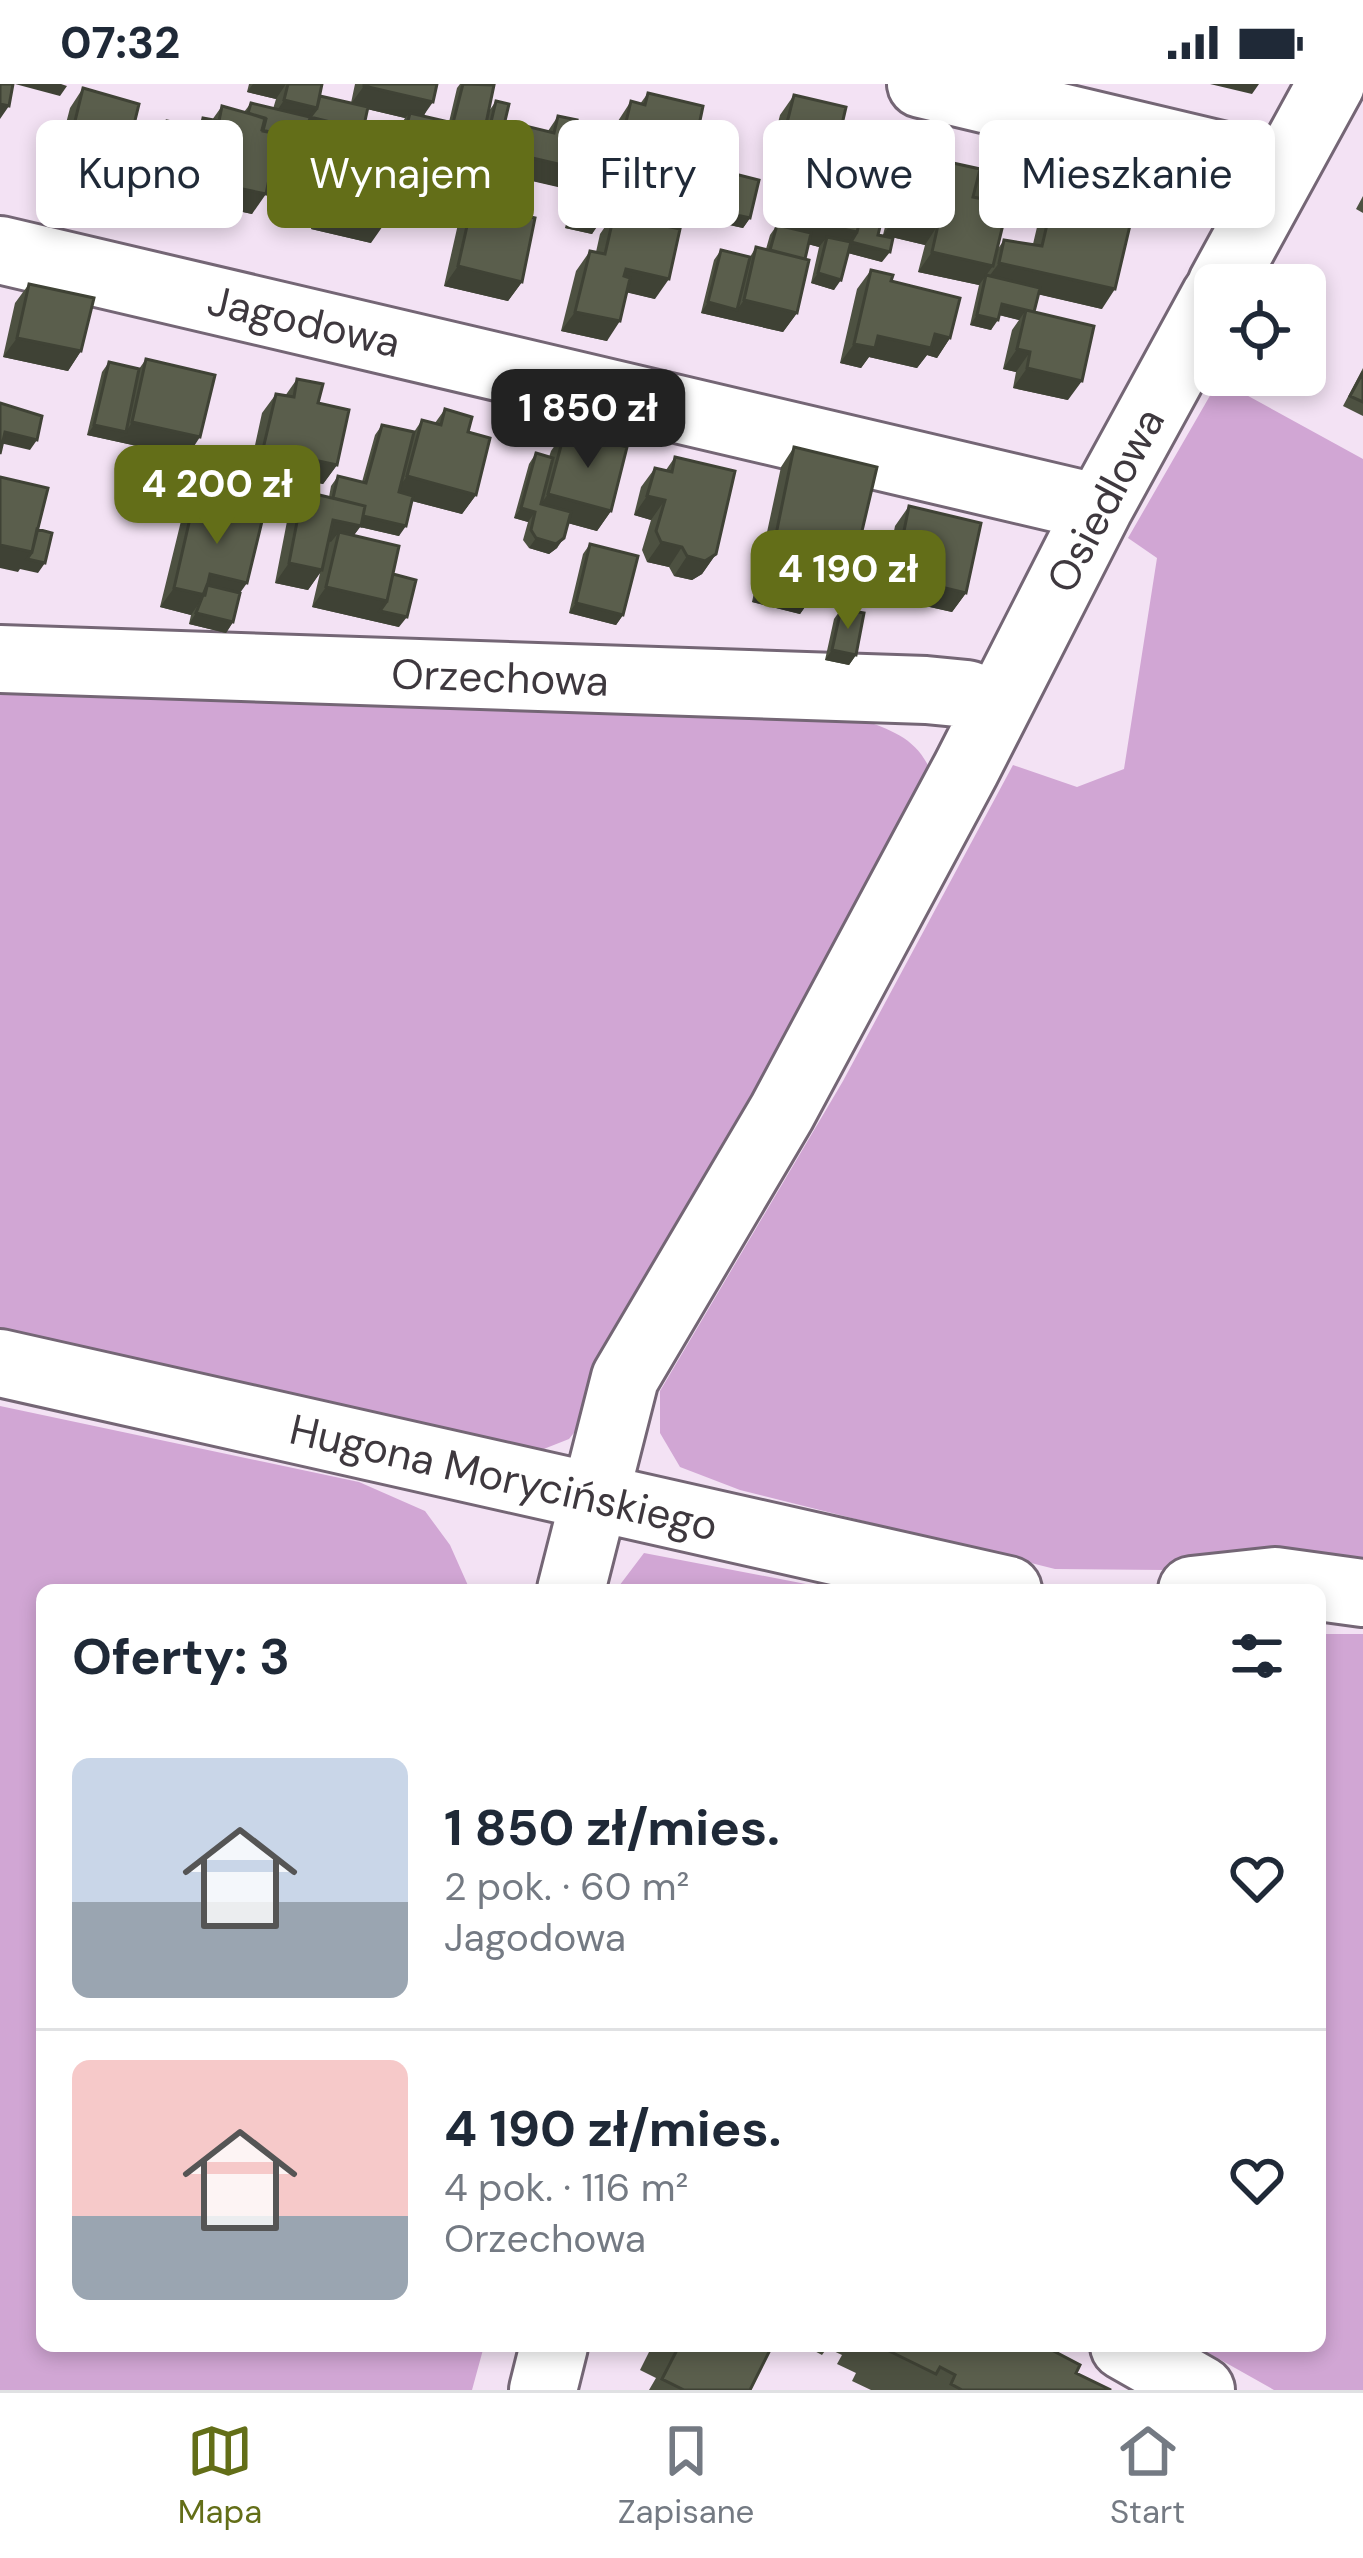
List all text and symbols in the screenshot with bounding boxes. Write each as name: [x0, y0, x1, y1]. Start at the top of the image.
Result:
text: 07:32: [60, 13, 180, 72]
chip: Kupno: [36, 120, 243, 228]
chip: Wynajem: [267, 120, 534, 228]
chip: Filtry: [558, 120, 739, 228]
chip: Nowe: [763, 120, 955, 228]
chip: Mieszkanie: [979, 120, 1275, 228]
map controls: [1194, 264, 1326, 396]
button: locate: [1194, 264, 1326, 396]
street label: Jagodowa: [202, 273, 406, 370]
pin: 1 850 zł: [464, 369, 712, 471]
text: 1 850 zł: [518, 382, 658, 433]
street label: Osiedlowa: [1034, 398, 1177, 602]
pin: 4 200 zł: [93, 445, 341, 547]
text: 4 200 zł: [141, 458, 293, 509]
pin: 4 190 zł: [724, 530, 972, 632]
text: 4 190 zł: [778, 543, 918, 594]
street label: Orzechowa: [390, 646, 610, 709]
street label: Hugona Morycińskiego: [285, 1402, 723, 1553]
text: Oferty: 3: [72, 1623, 290, 1690]
icon: filters: [1224, 1623, 1290, 1689]
text: 1 850 zł/mies.: [444, 1794, 780, 1861]
icon: home: [168, 1806, 312, 1950]
icon: heart: [1224, 1845, 1290, 1911]
text: 2 pok. · 60 m²: [444, 1861, 689, 1912]
text: Jagodowa: [444, 1912, 626, 1963]
text: 4 190 zł/mies.: [444, 2095, 781, 2162]
icon: home: [168, 2108, 312, 2252]
icon: heart: [1224, 2147, 1290, 2213]
text: 4 pok. · 116 m²: [444, 2162, 688, 2213]
text: Orzechowa: [444, 2213, 646, 2264]
tab: Mapa: [178, 2418, 262, 2533]
tab: Zapisane: [618, 2418, 754, 2533]
tab: Start: [1110, 2418, 1185, 2533]

